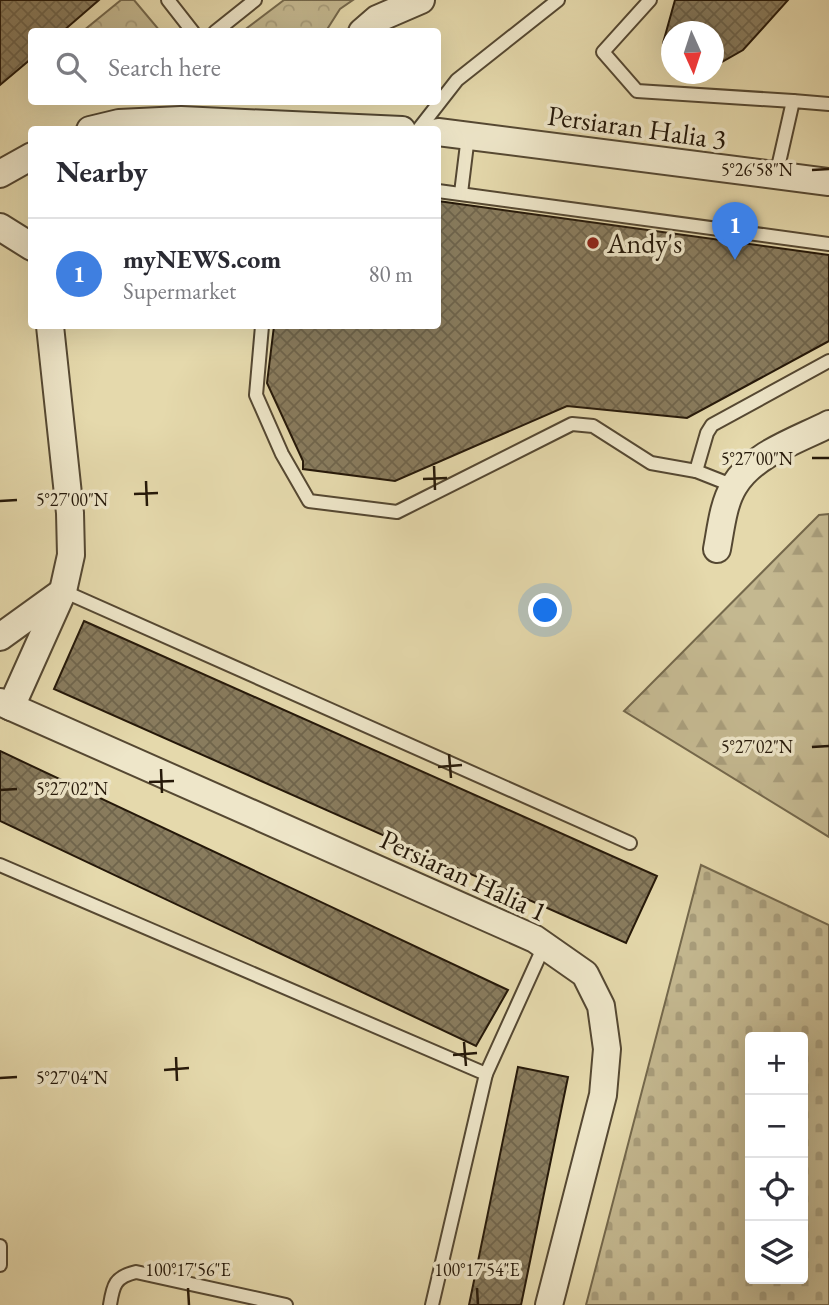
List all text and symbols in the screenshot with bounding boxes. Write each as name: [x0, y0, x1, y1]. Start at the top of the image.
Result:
north arrow: [661, 21, 724, 84]
search box: [28, 28, 441, 105]
icon: search: [52, 48, 90, 86]
text: Search here: [108, 50, 221, 84]
street label: Persiaran Halia 3: [545, 97, 729, 157]
text: Nearby: [56, 152, 148, 191]
text: 5°26'58"N: [721, 158, 794, 181]
pin: 1: [712, 202, 758, 260]
place label: Andy's: [606, 225, 682, 261]
marker: Andy's: [585, 235, 601, 251]
text: myNEWS.com: [123, 242, 281, 276]
text: 1: [73, 259, 85, 289]
text: 80 m: [368, 259, 413, 289]
text: Supermarket: [123, 276, 236, 306]
text: 5°27'00"N: [721, 447, 794, 470]
text: 5°27'00"N: [36, 488, 109, 511]
your location: [528, 593, 562, 627]
text: 5°27'02"N: [721, 735, 794, 758]
text: 5°27'02"N: [36, 777, 109, 800]
street label: Persiaran Halia 1: [375, 821, 553, 929]
map controls: [745, 1032, 808, 1284]
button: +: [745, 1032, 808, 1095]
text: 5°27'04"N: [36, 1066, 109, 1089]
button: −: [745, 1095, 808, 1158]
button: locate: [745, 1158, 808, 1221]
button: layers: [745, 1221, 808, 1284]
text: 100°17'56"E: [145, 1258, 231, 1281]
text: 100°17'54"E: [434, 1258, 520, 1281]

